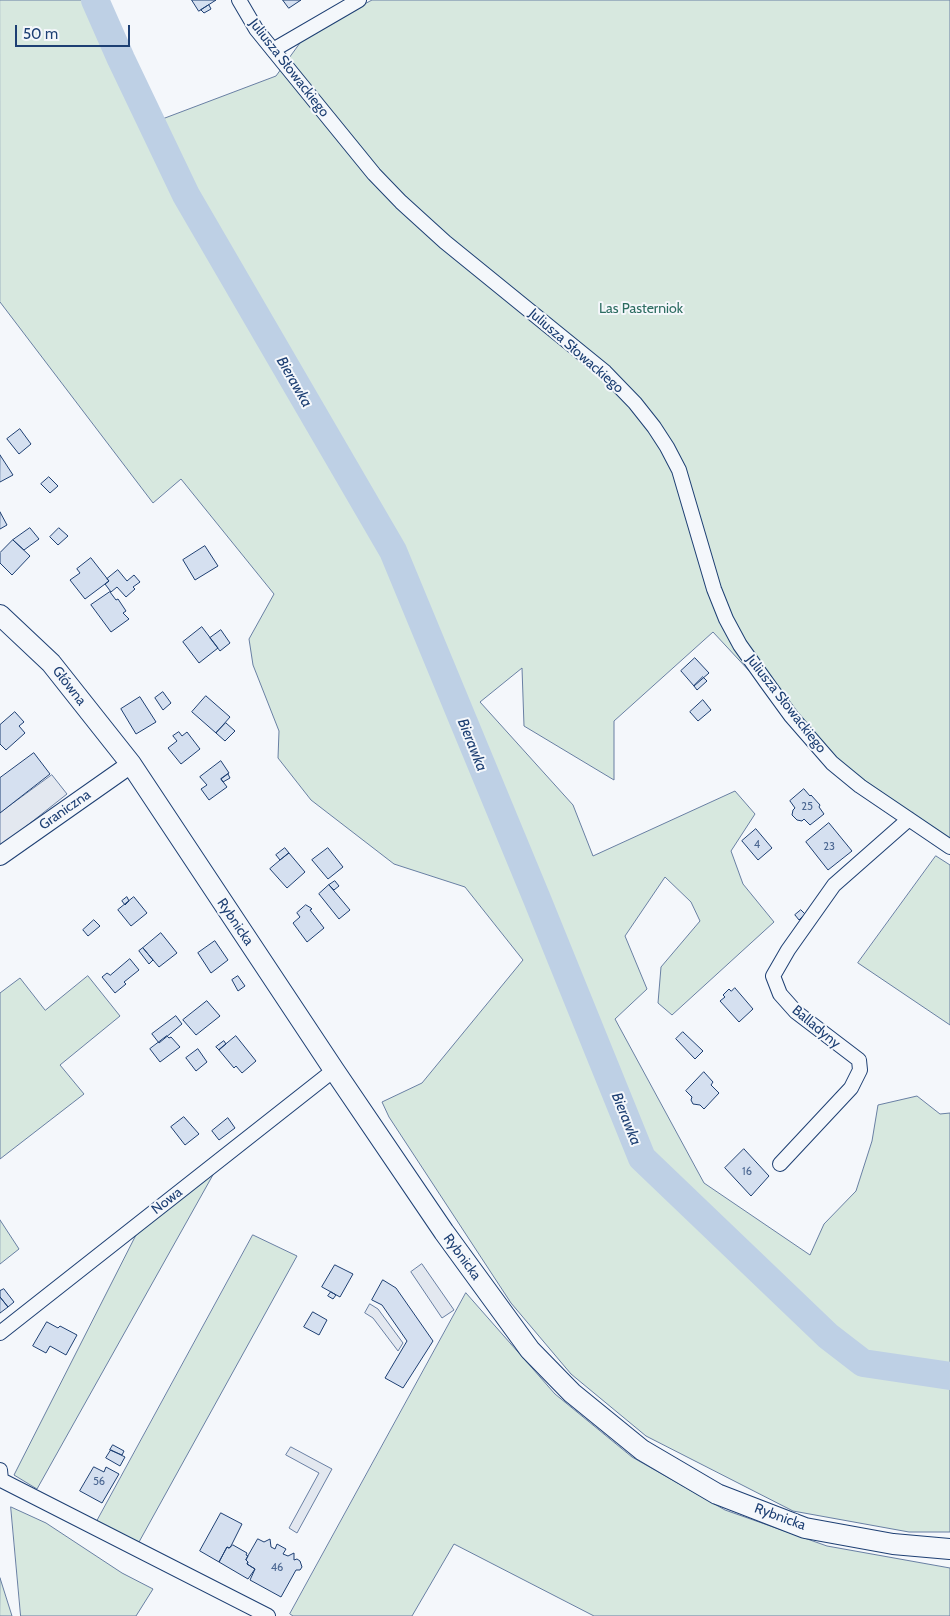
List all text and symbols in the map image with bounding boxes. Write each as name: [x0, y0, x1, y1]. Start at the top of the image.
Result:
scale bar: [18, 15, 132, 47]
street label: Juliusza Słowackiego: [245, 16, 333, 120]
text: 50 m: [23, 25, 58, 43]
park label: Las Pasterniok: [599, 301, 683, 317]
street label: Juliusza Słowackiego: [525, 305, 627, 397]
water label: Bierawka: [272, 354, 316, 410]
street label: Juliusza Słowackiego: [742, 652, 830, 756]
street label: Główna: [49, 663, 89, 709]
water label: Bierawka: [453, 716, 491, 774]
street label: Graniczna: [36, 786, 94, 834]
house number: 25: [801, 800, 813, 814]
house number: 4: [754, 838, 760, 852]
house number: 23: [823, 840, 835, 854]
street label: Rybnicka: [213, 895, 257, 949]
street label: Balladyny: [788, 1002, 844, 1052]
water label: Bierawka: [607, 1090, 645, 1148]
house number: 16: [742, 1165, 752, 1179]
street label: Nowa: [148, 1184, 186, 1218]
street label: Rybnicka: [440, 1231, 484, 1283]
house number: 56: [93, 1475, 105, 1489]
street label: Rybnicka: [752, 1500, 808, 1534]
house number: 46: [271, 1561, 283, 1575]

